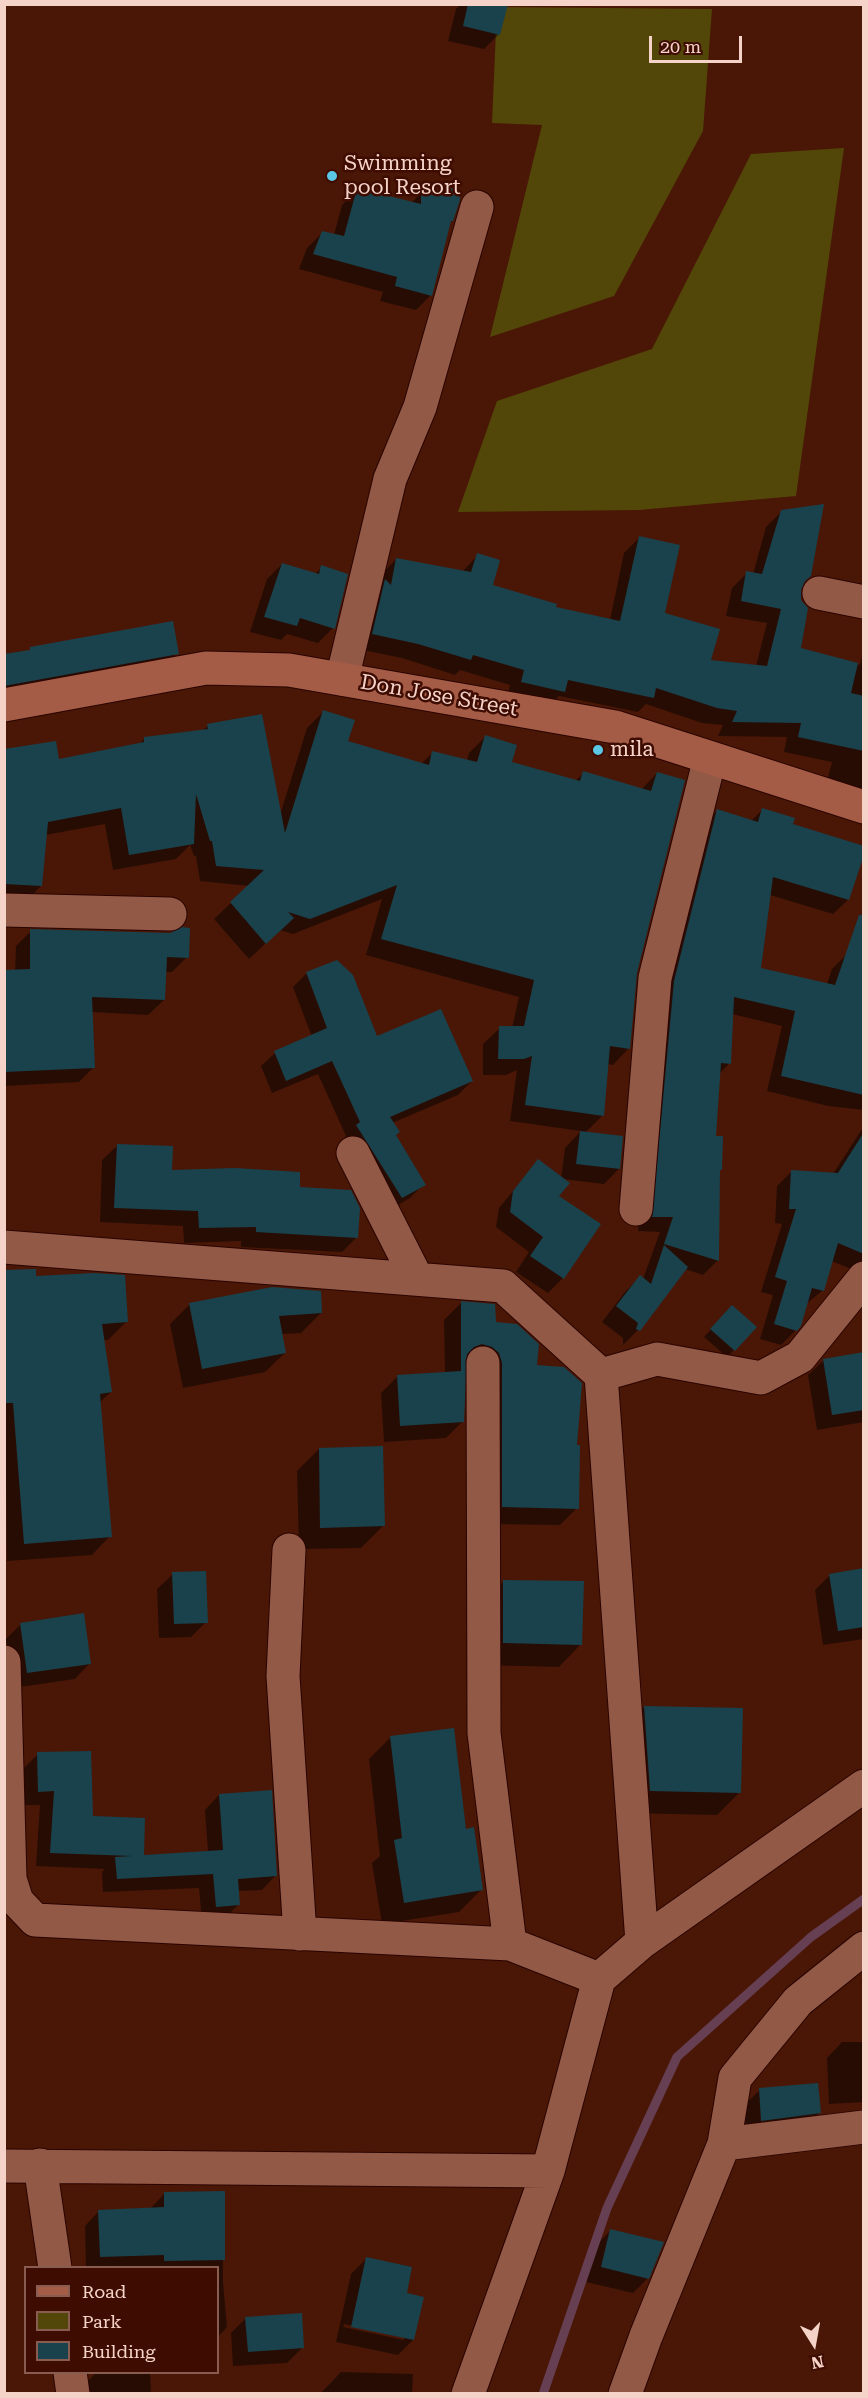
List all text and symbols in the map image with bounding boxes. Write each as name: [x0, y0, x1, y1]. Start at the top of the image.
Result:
scale bar: [652, 24, 745, 62]
text: 20 m: [660, 36, 701, 57]
place label: Swimming pool Resort: [344, 151, 461, 201]
marker: Swimming pool Resort: [325, 169, 339, 183]
street label: Don Jose Street: [358, 670, 520, 722]
place label: mila: [610, 737, 654, 763]
marker: mila: [591, 743, 605, 757]
legend: [24, 2266, 219, 2374]
text: Road: [82, 2281, 126, 2302]
text: Park: [82, 2311, 122, 2332]
north arrow: [784, 2314, 844, 2374]
text: Building: [82, 2341, 156, 2362]
text: N: [810, 2352, 825, 2373]

